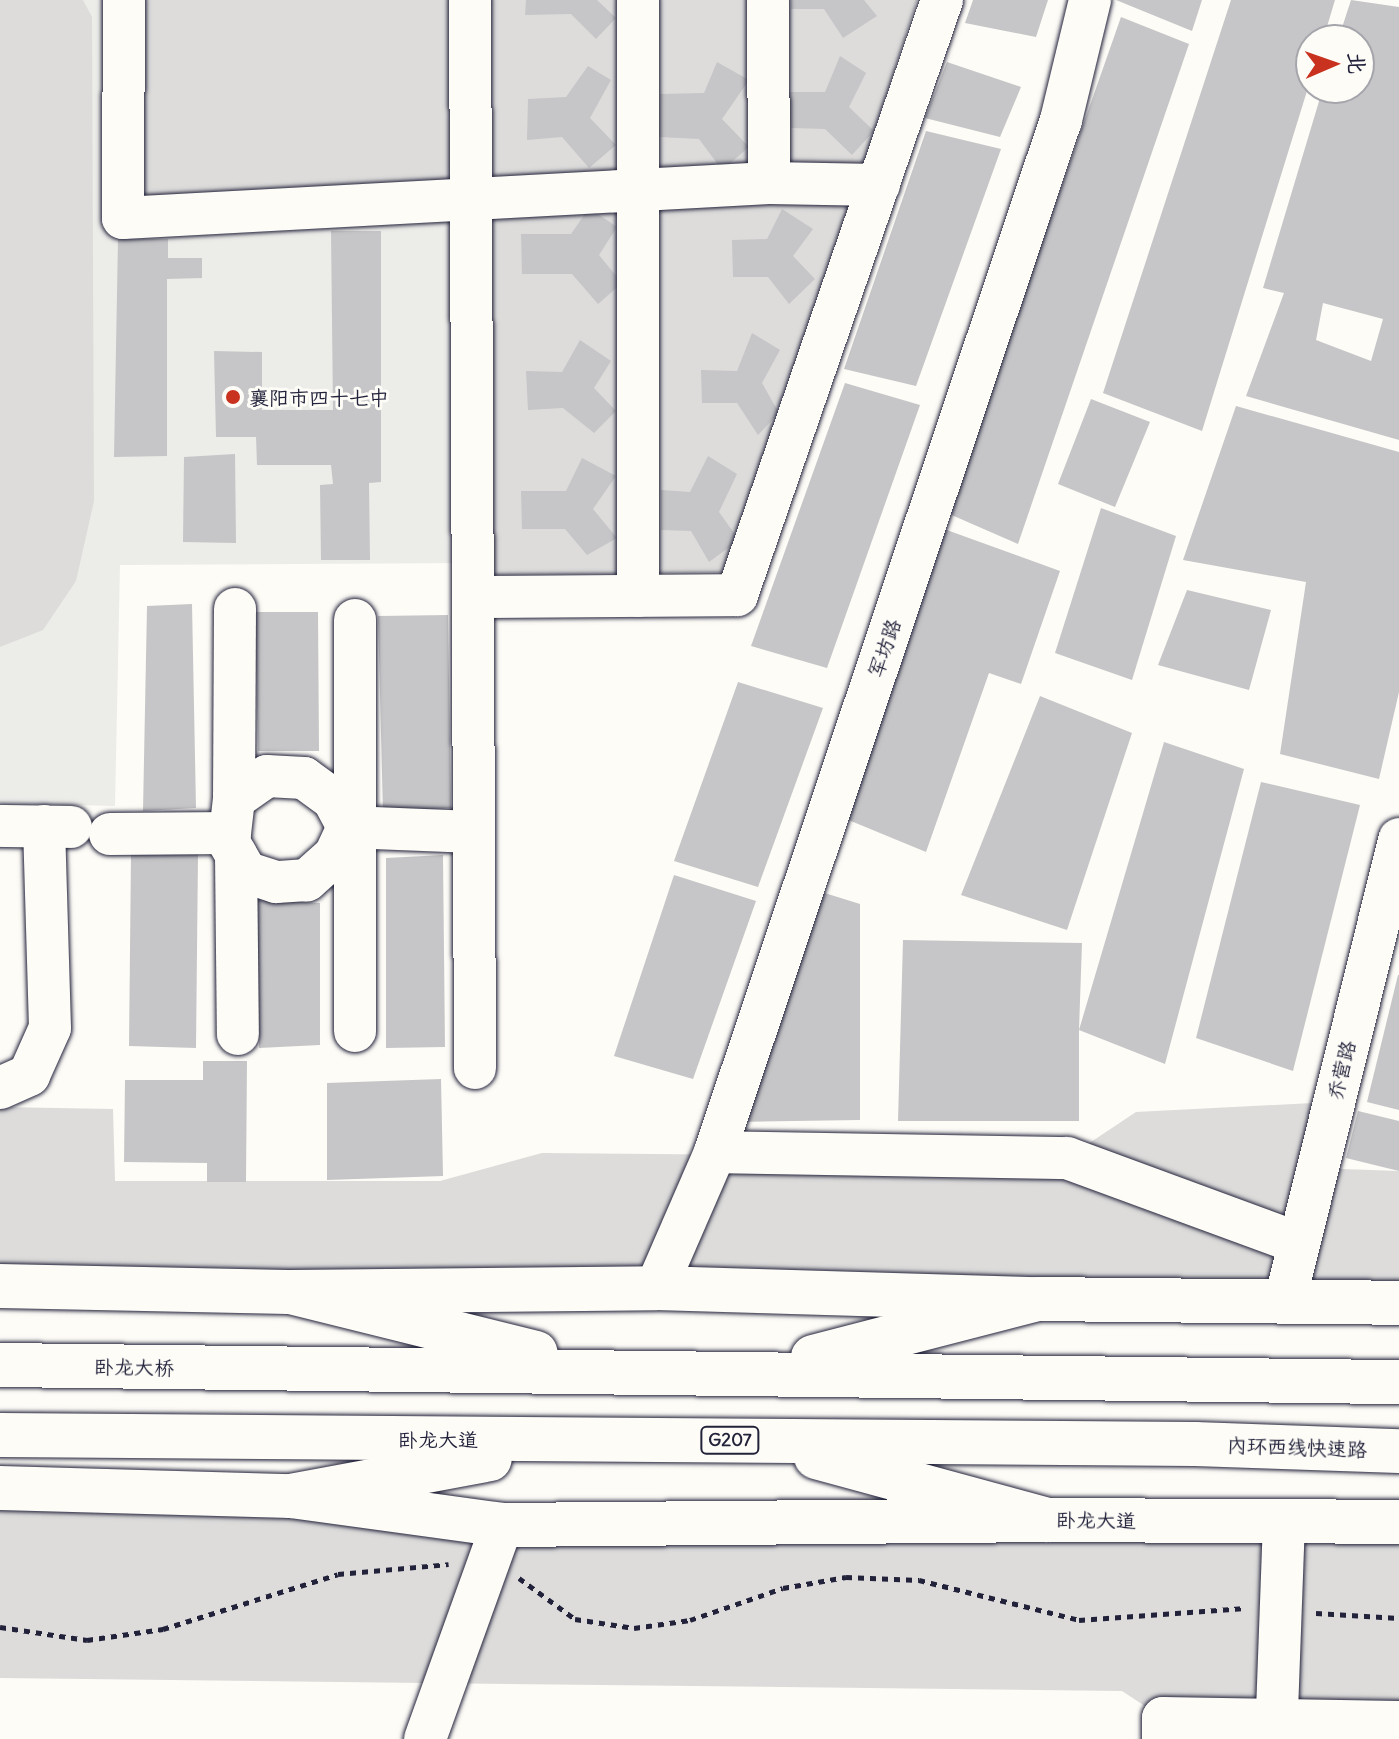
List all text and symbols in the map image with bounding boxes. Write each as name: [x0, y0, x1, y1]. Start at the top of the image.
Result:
north arrow: [1295, 24, 1375, 104]
text: 北: [1343, 52, 1371, 75]
place label: 襄阳市四十七中: [249, 385, 389, 409]
marker: 襄阳市四十七中: [224, 388, 242, 406]
street label: 军坊路: [863, 616, 905, 680]
street label: 乔营路: [1322, 1038, 1360, 1102]
street label: 卧龙大桥: [94, 1354, 174, 1380]
road number: G207: [700, 1426, 760, 1454]
street label: 卧龙大道: [398, 1427, 478, 1451]
street label: 内环西线快速路: [1227, 1433, 1367, 1461]
street label: 卧龙大道: [1056, 1507, 1136, 1533]

